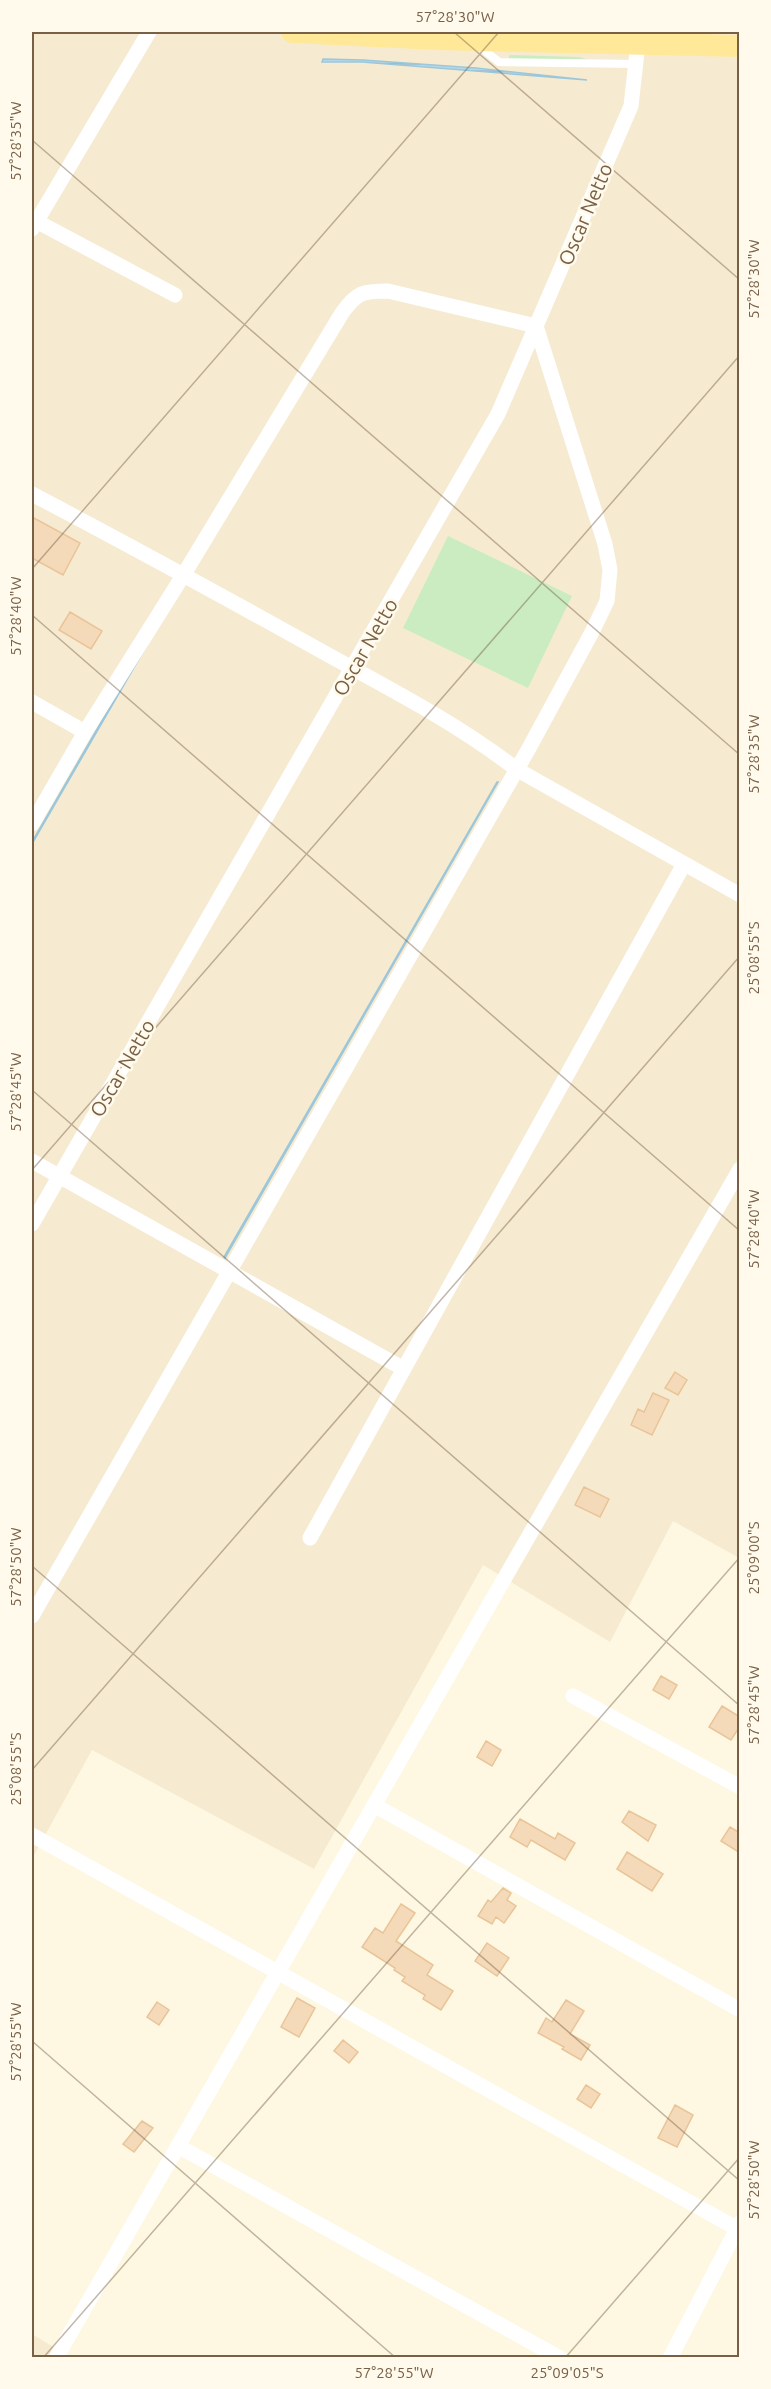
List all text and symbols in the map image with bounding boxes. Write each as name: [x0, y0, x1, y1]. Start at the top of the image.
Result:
text: 57°28'30"W: [415, 8, 495, 25]
text: 57°28'35"W: [7, 101, 24, 181]
street label: Oscar Netto: [553, 160, 617, 268]
text: 57°28'30"W: [745, 239, 762, 319]
text: 57°28'40"W: [7, 576, 24, 656]
street label: Oscar Netto: [328, 594, 402, 700]
text: 57°28'35"W: [745, 714, 762, 794]
text: 25°08'55"S: [745, 921, 762, 995]
street label: Oscar Netto: [85, 1015, 159, 1121]
text: 57°28'45"W: [7, 1052, 24, 1132]
text: 57°28'40"W: [745, 1189, 762, 1269]
text: 25°09'00"S: [745, 1521, 762, 1595]
text: 57°28'50"W: [7, 1527, 24, 1607]
text: 57°28'45"W: [745, 1665, 762, 1745]
text: 25°08'55"S: [7, 1732, 24, 1806]
text: 57°28'55"W: [7, 2002, 24, 2082]
text: 57°28'50"W: [745, 2140, 762, 2220]
text: 57°28'55"W: [354, 2364, 434, 2381]
text: 25°09'05"S: [530, 2364, 604, 2381]

